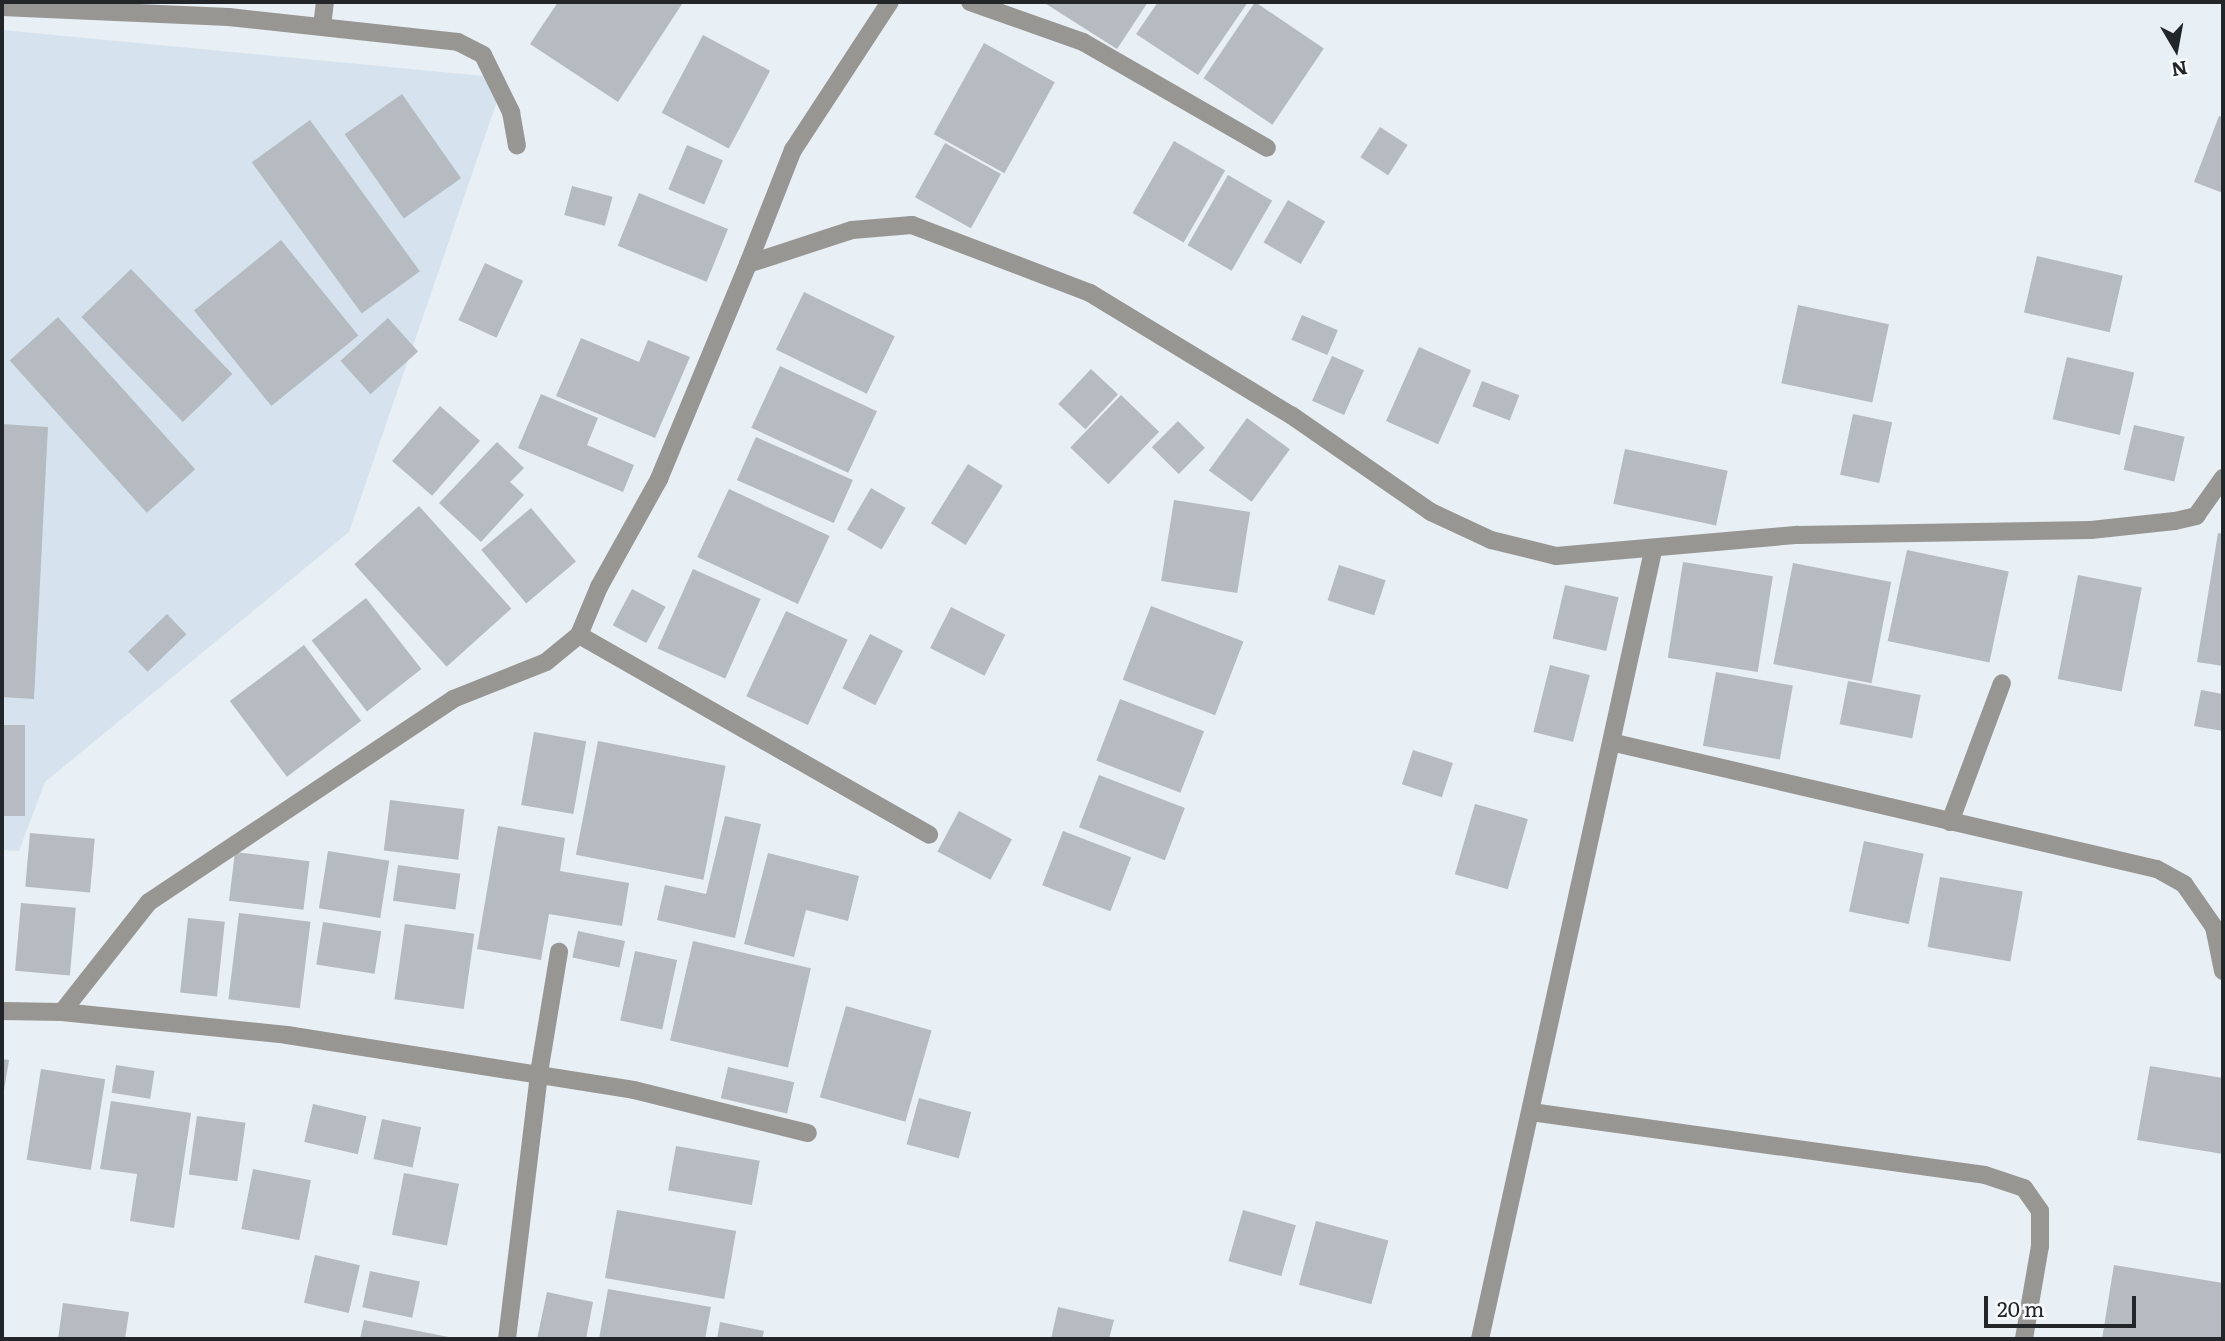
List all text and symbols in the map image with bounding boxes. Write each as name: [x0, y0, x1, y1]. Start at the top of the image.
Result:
north arrow: [2141, 14, 2211, 84]
text: N: [2169, 55, 2190, 85]
scale bar: [1987, 1282, 2139, 1326]
text: 20 m: [1997, 1292, 2044, 1323]

